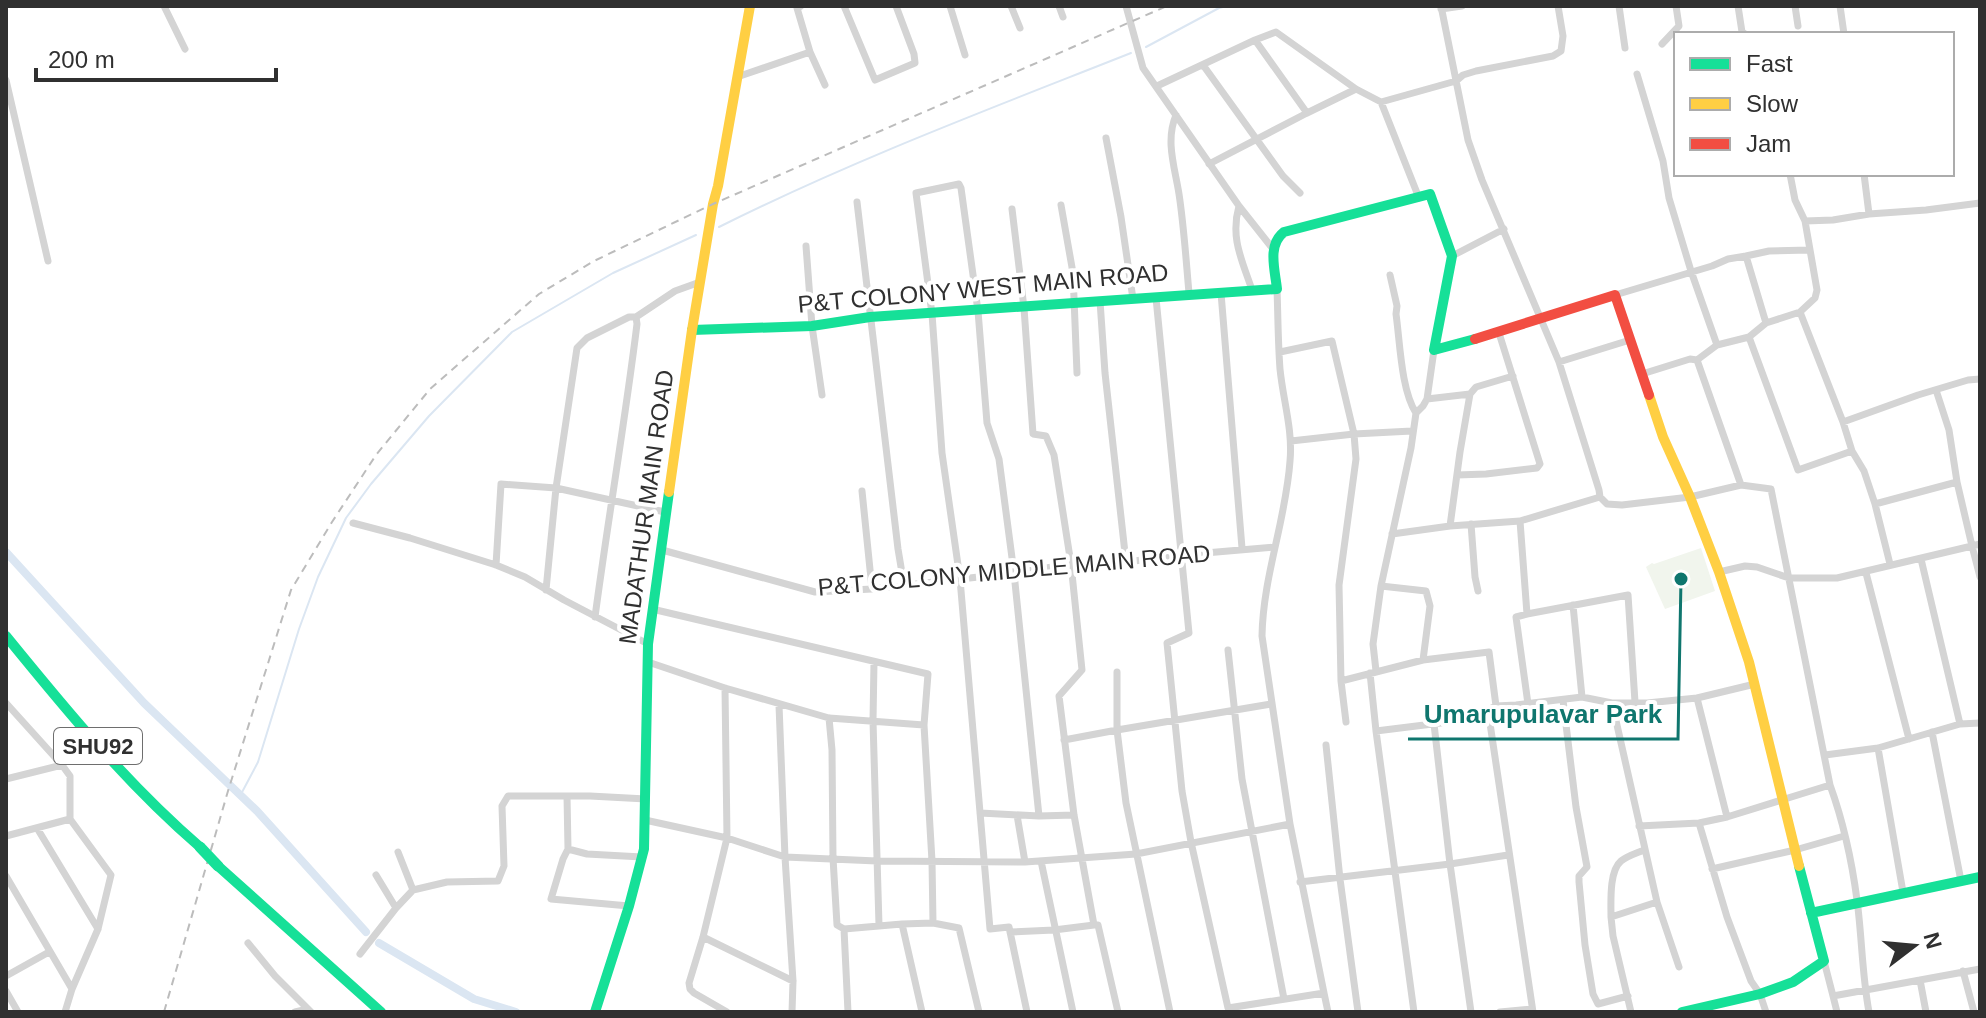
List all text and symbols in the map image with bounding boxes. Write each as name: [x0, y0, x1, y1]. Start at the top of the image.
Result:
scale bar: [36, 32, 276, 82]
legend: [1674, 32, 1954, 176]
text: 200 m: [48, 46, 115, 73]
text: Fast: [1746, 50, 1793, 77]
text: Slow: [1746, 90, 1799, 117]
text: Jam: [1746, 130, 1791, 157]
street label: P&T COLONY WEST MAIN ROAD: [796, 258, 1170, 318]
street label: MADATHUR MAIN ROAD: [613, 368, 679, 646]
street label: P&T COLONY MIDDLE MAIN ROAD: [817, 539, 1211, 601]
callout: Umarupulavar Park: [1408, 689, 1678, 739]
text: Umarupulavar Park: [1424, 699, 1663, 729]
road number: SHU92: [54, 728, 142, 764]
north arrow: [1874, 906, 1954, 986]
text: N: [1919, 930, 1947, 952]

